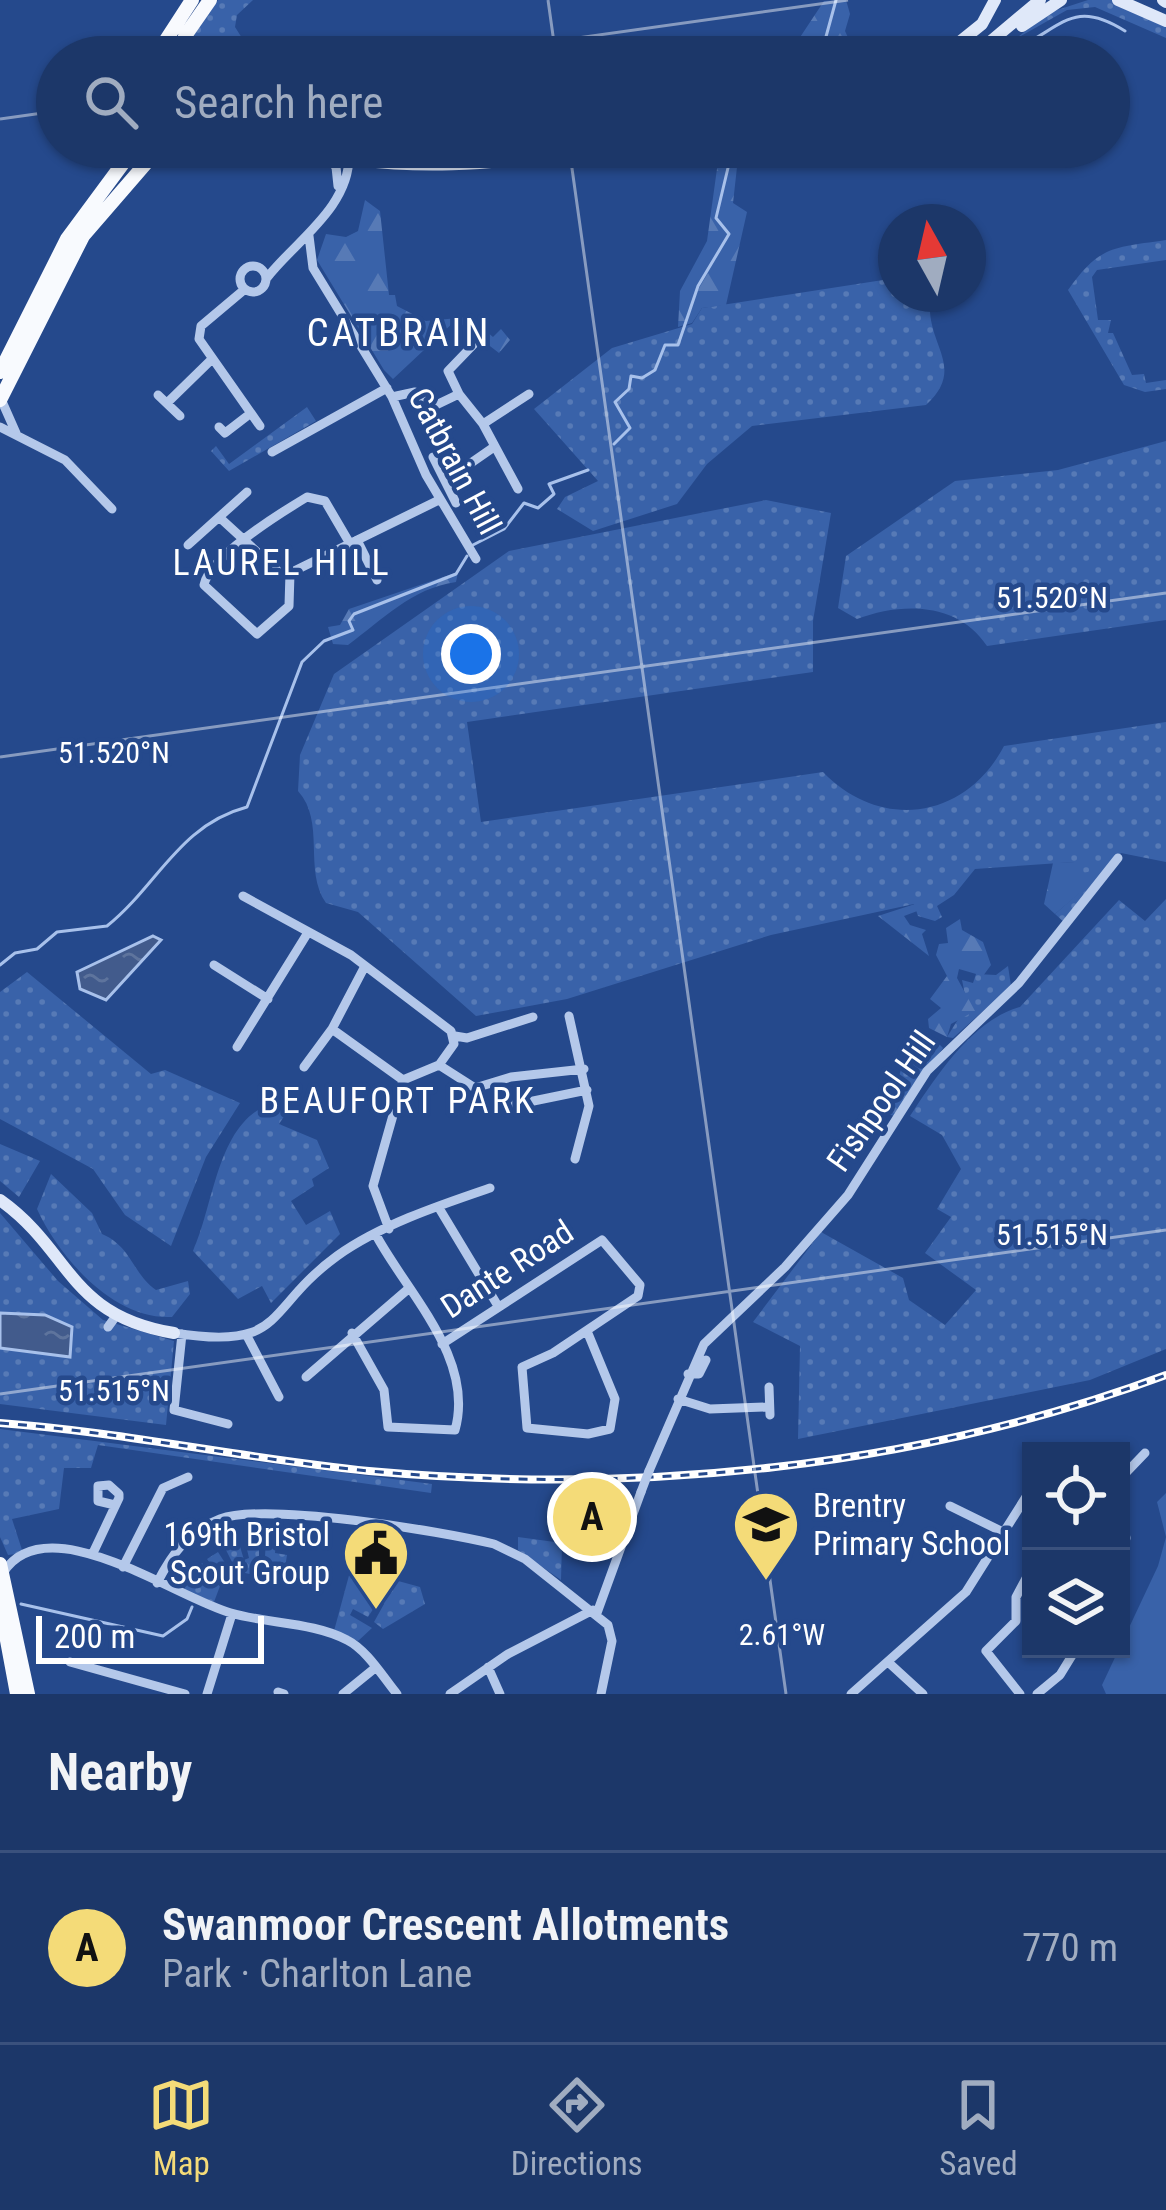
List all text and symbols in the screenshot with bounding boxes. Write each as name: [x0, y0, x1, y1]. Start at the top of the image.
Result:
search box: [36, 36, 1130, 168]
icon: search: [78, 69, 144, 135]
text: Search here: [174, 76, 383, 129]
north arrow: [878, 204, 986, 312]
district label: CATBRAIN: [307, 310, 491, 356]
street label: Catbrain Hill: [400, 381, 510, 541]
district label: LAUREL HILL: [172, 542, 392, 584]
text: 51.520°N: [996, 580, 1108, 615]
your location: [441, 624, 501, 684]
text: 51.520°N: [58, 735, 170, 770]
street label: Fishpool Hill: [819, 1023, 943, 1179]
district label: BEAUFORT PARK: [259, 1080, 537, 1122]
street label: Dante Road: [434, 1212, 580, 1326]
text: 51.515°N: [996, 1217, 1108, 1252]
text: 51.515°N: [58, 1373, 170, 1408]
map controls: [1022, 1442, 1130, 1658]
button: locate: [1022, 1442, 1130, 1550]
pin: A: [553, 1472, 631, 1562]
place label: Brentry Primary School: [813, 1486, 1010, 1563]
school or university icon: Brentry Primary School: [731, 1489, 801, 1583]
place label: 169th Bristol Scout Group: [164, 1515, 330, 1592]
public building icon: 169th Bristol Scout Group: [341, 1518, 411, 1612]
button: layers: [1022, 1550, 1130, 1658]
scale bar: [36, 1610, 264, 1663]
text: 200 m: [54, 1617, 135, 1656]
text: 2.61°W: [739, 1617, 825, 1652]
text: Nearby: [48, 1743, 192, 1802]
text: Swanmoor Crescent Allotments: [162, 1898, 729, 1951]
text: A: [75, 1925, 99, 1971]
text: 770 m: [1022, 1925, 1118, 1971]
text: Park · Charlton Lane: [162, 1951, 472, 1997]
tab: Map: [148, 2072, 214, 2183]
tab: Directions: [511, 2072, 643, 2183]
tab: Saved: [939, 2072, 1018, 2183]

